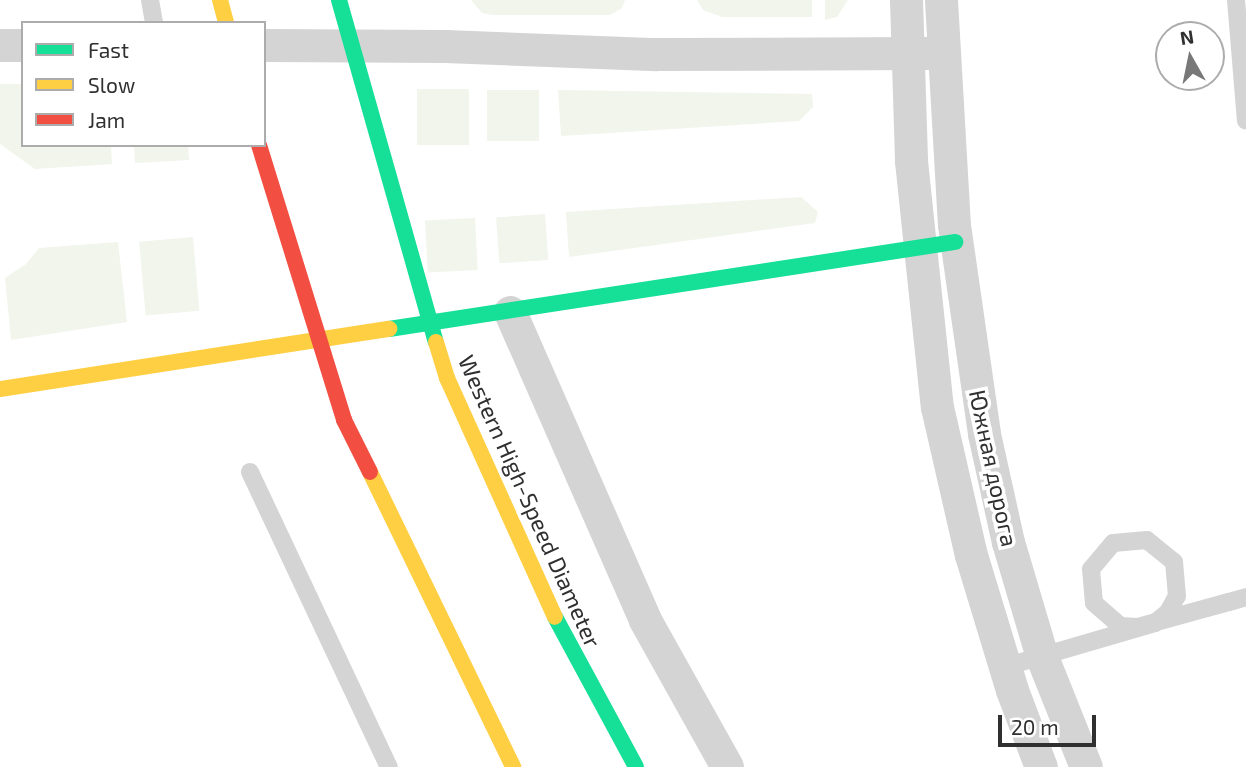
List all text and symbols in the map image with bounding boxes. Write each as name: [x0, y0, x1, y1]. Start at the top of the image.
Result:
legend: [21, 21, 266, 147]
north arrow: [1155, 21, 1225, 91]
text: N: [1178, 24, 1196, 49]
text: Fast: [88, 37, 129, 62]
text: Slow: [88, 72, 135, 97]
text: Jam: [88, 107, 125, 132]
street label: Western High-Speed Diameter: [453, 350, 607, 652]
street label: Южная дорога: [964, 387, 1024, 549]
scale bar: [1001, 700, 1099, 744]
text: 20 m: [1011, 714, 1059, 739]

